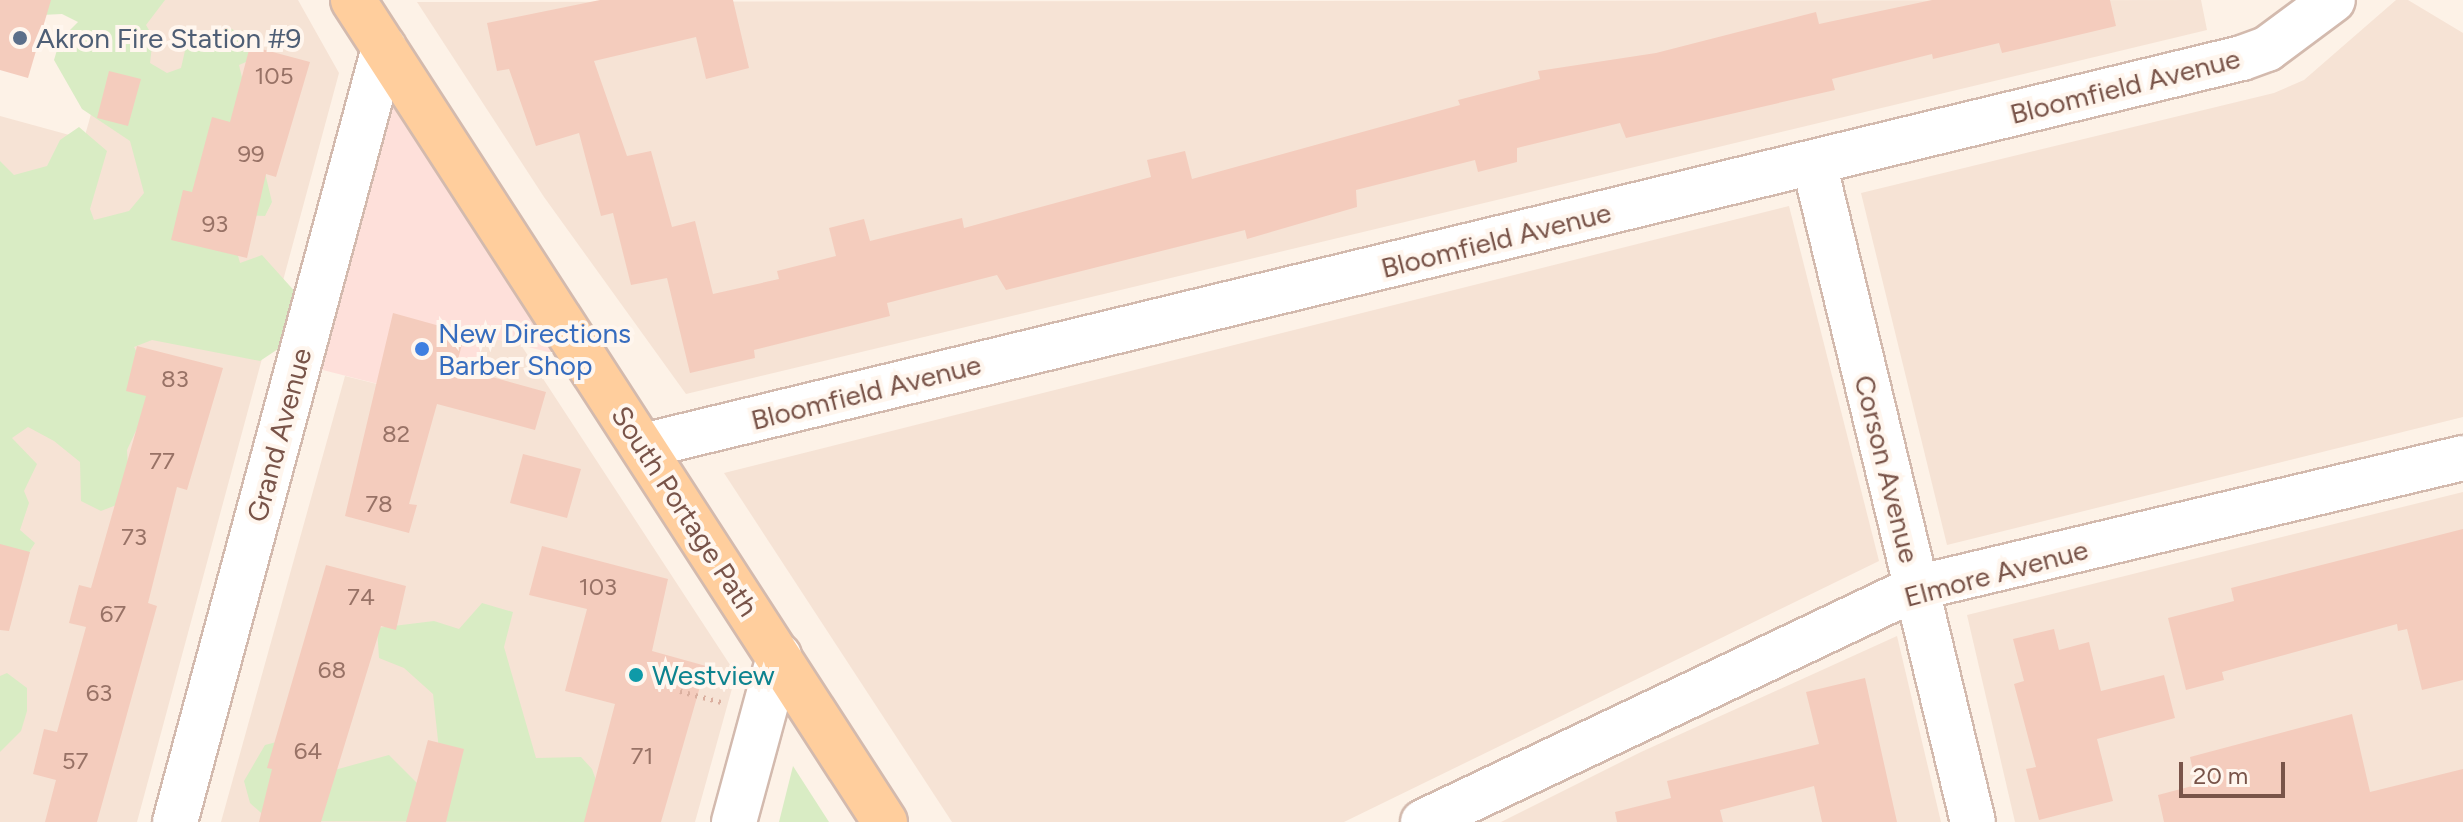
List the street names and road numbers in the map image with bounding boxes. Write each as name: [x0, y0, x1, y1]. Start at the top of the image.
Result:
street label: Bloomfield Avenue: [2007, 41, 2243, 131]
street label: Bloomfield Avenue: [1378, 195, 1614, 285]
street label: Grand Avenue: [240, 344, 318, 526]
street label: Bloomfield Avenue: [748, 347, 984, 437]
street label: Corson Avenue: [1847, 372, 1927, 566]
street label: South Portage Path: [605, 400, 765, 622]
street label: Elmore Avenue: [1900, 532, 2092, 614]

